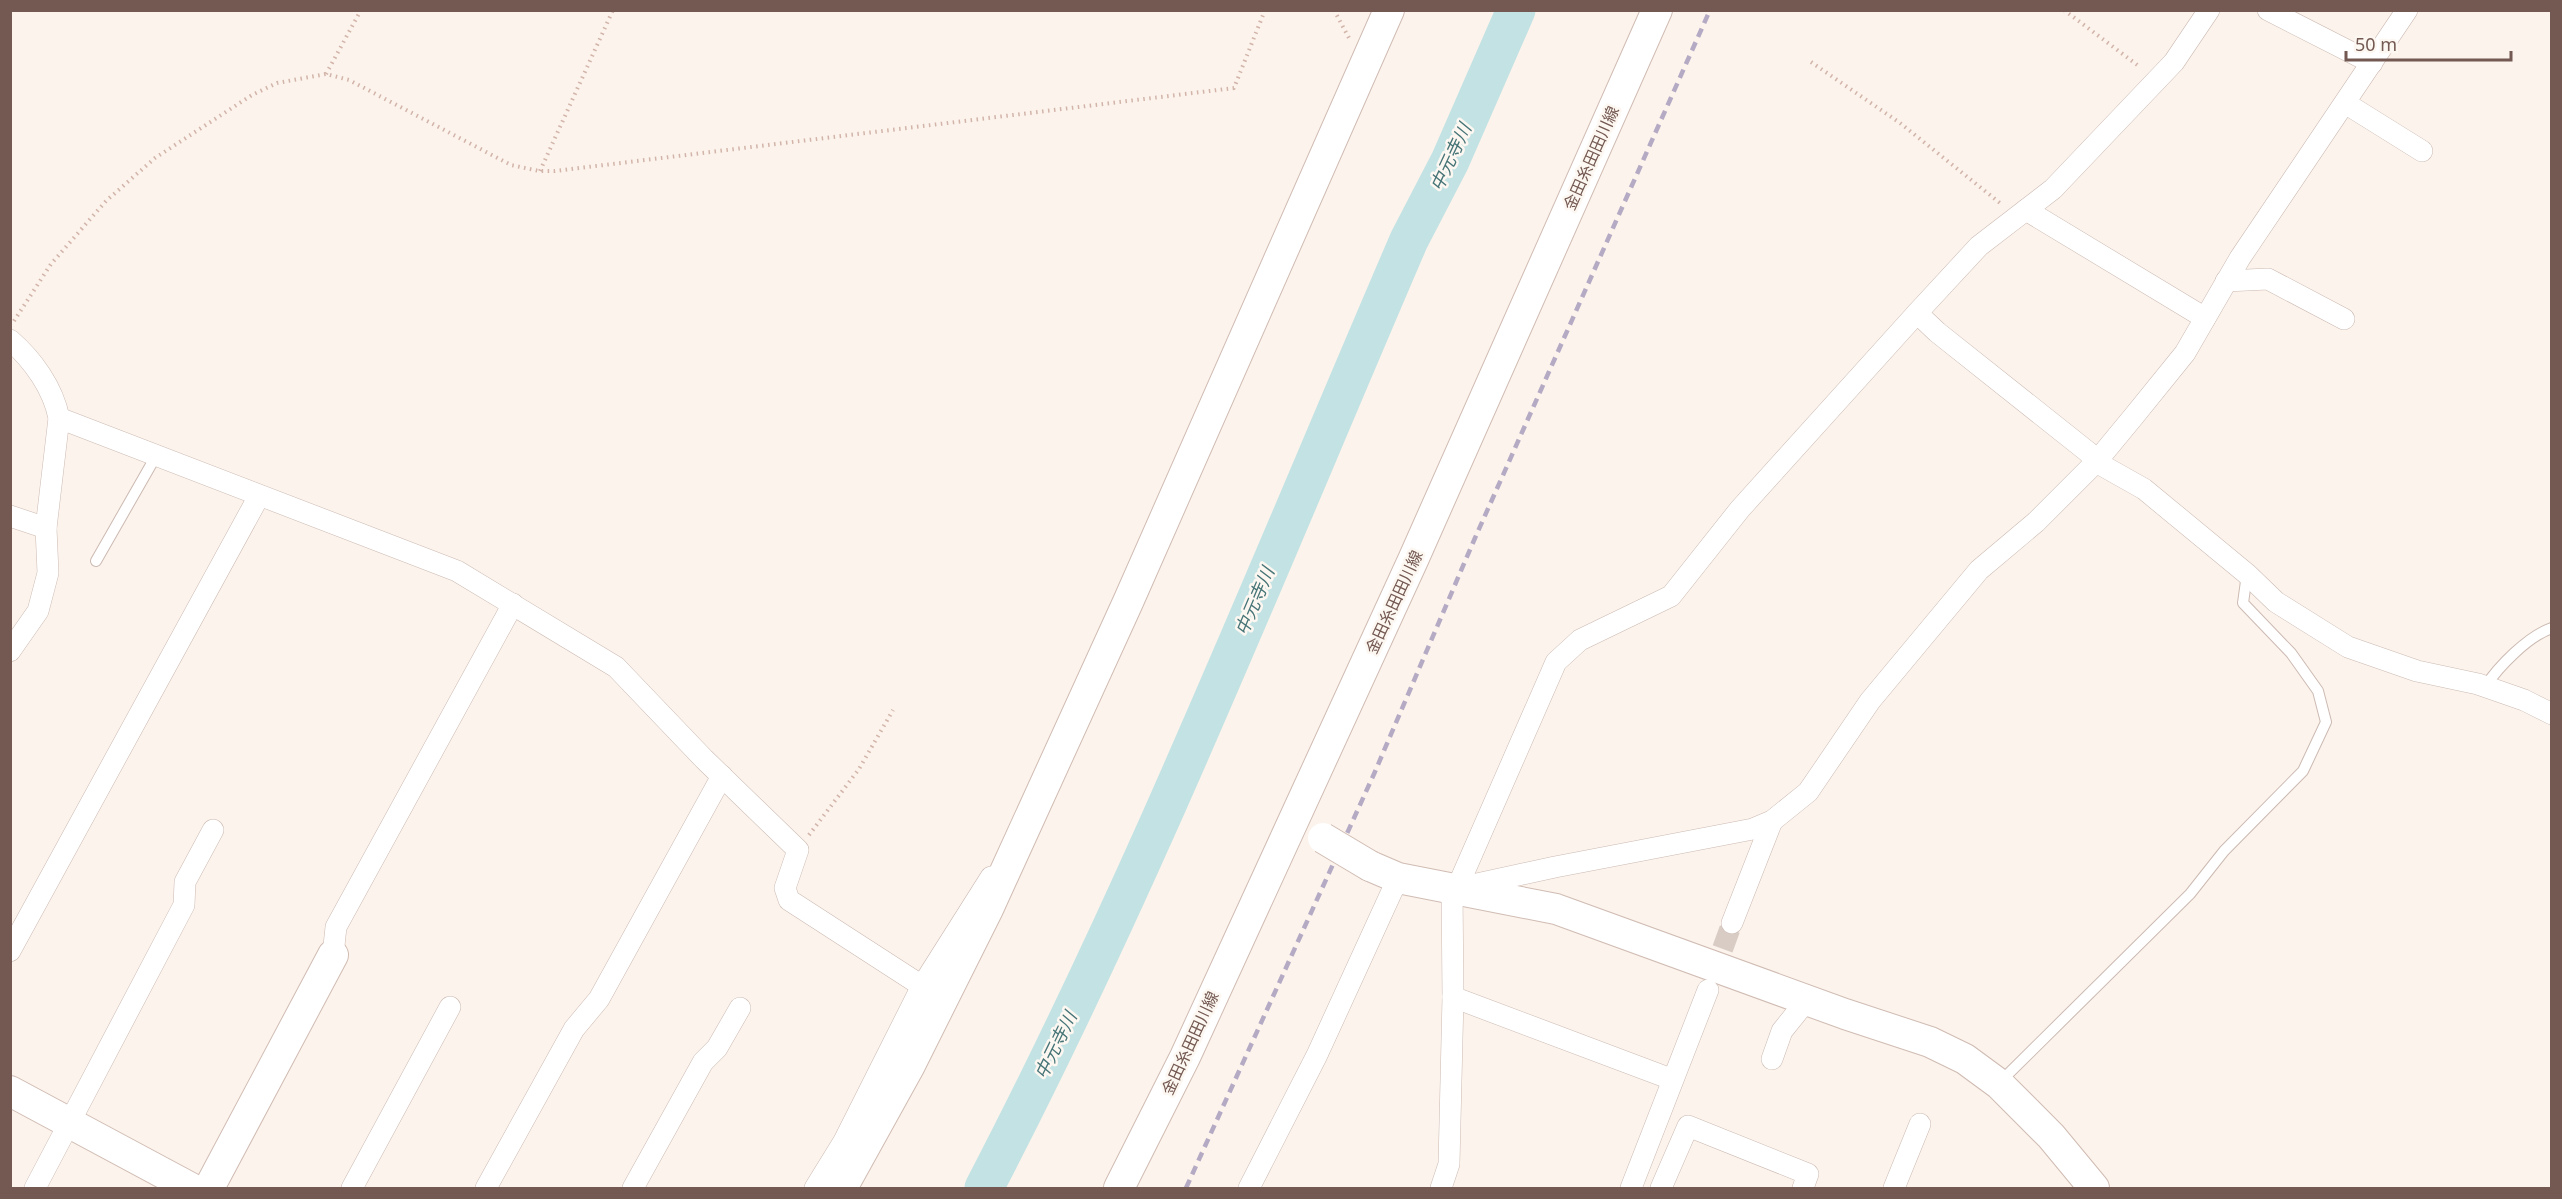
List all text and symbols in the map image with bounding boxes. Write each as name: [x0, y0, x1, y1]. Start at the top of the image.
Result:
scale bar: [2346, 24, 2511, 62]
text: 50 m: [2355, 32, 2397, 56]
street label: 金田糸田田川線: [1558, 102, 1624, 214]
water label: 中元寺川: [1424, 117, 1477, 195]
street label: 金田糸田田川線: [1360, 547, 1428, 657]
water label: 中元寺川: [1229, 561, 1280, 639]
street label: 金田糸田田川線: [1156, 988, 1224, 1098]
water label: 中元寺川: [1028, 1006, 1082, 1083]

